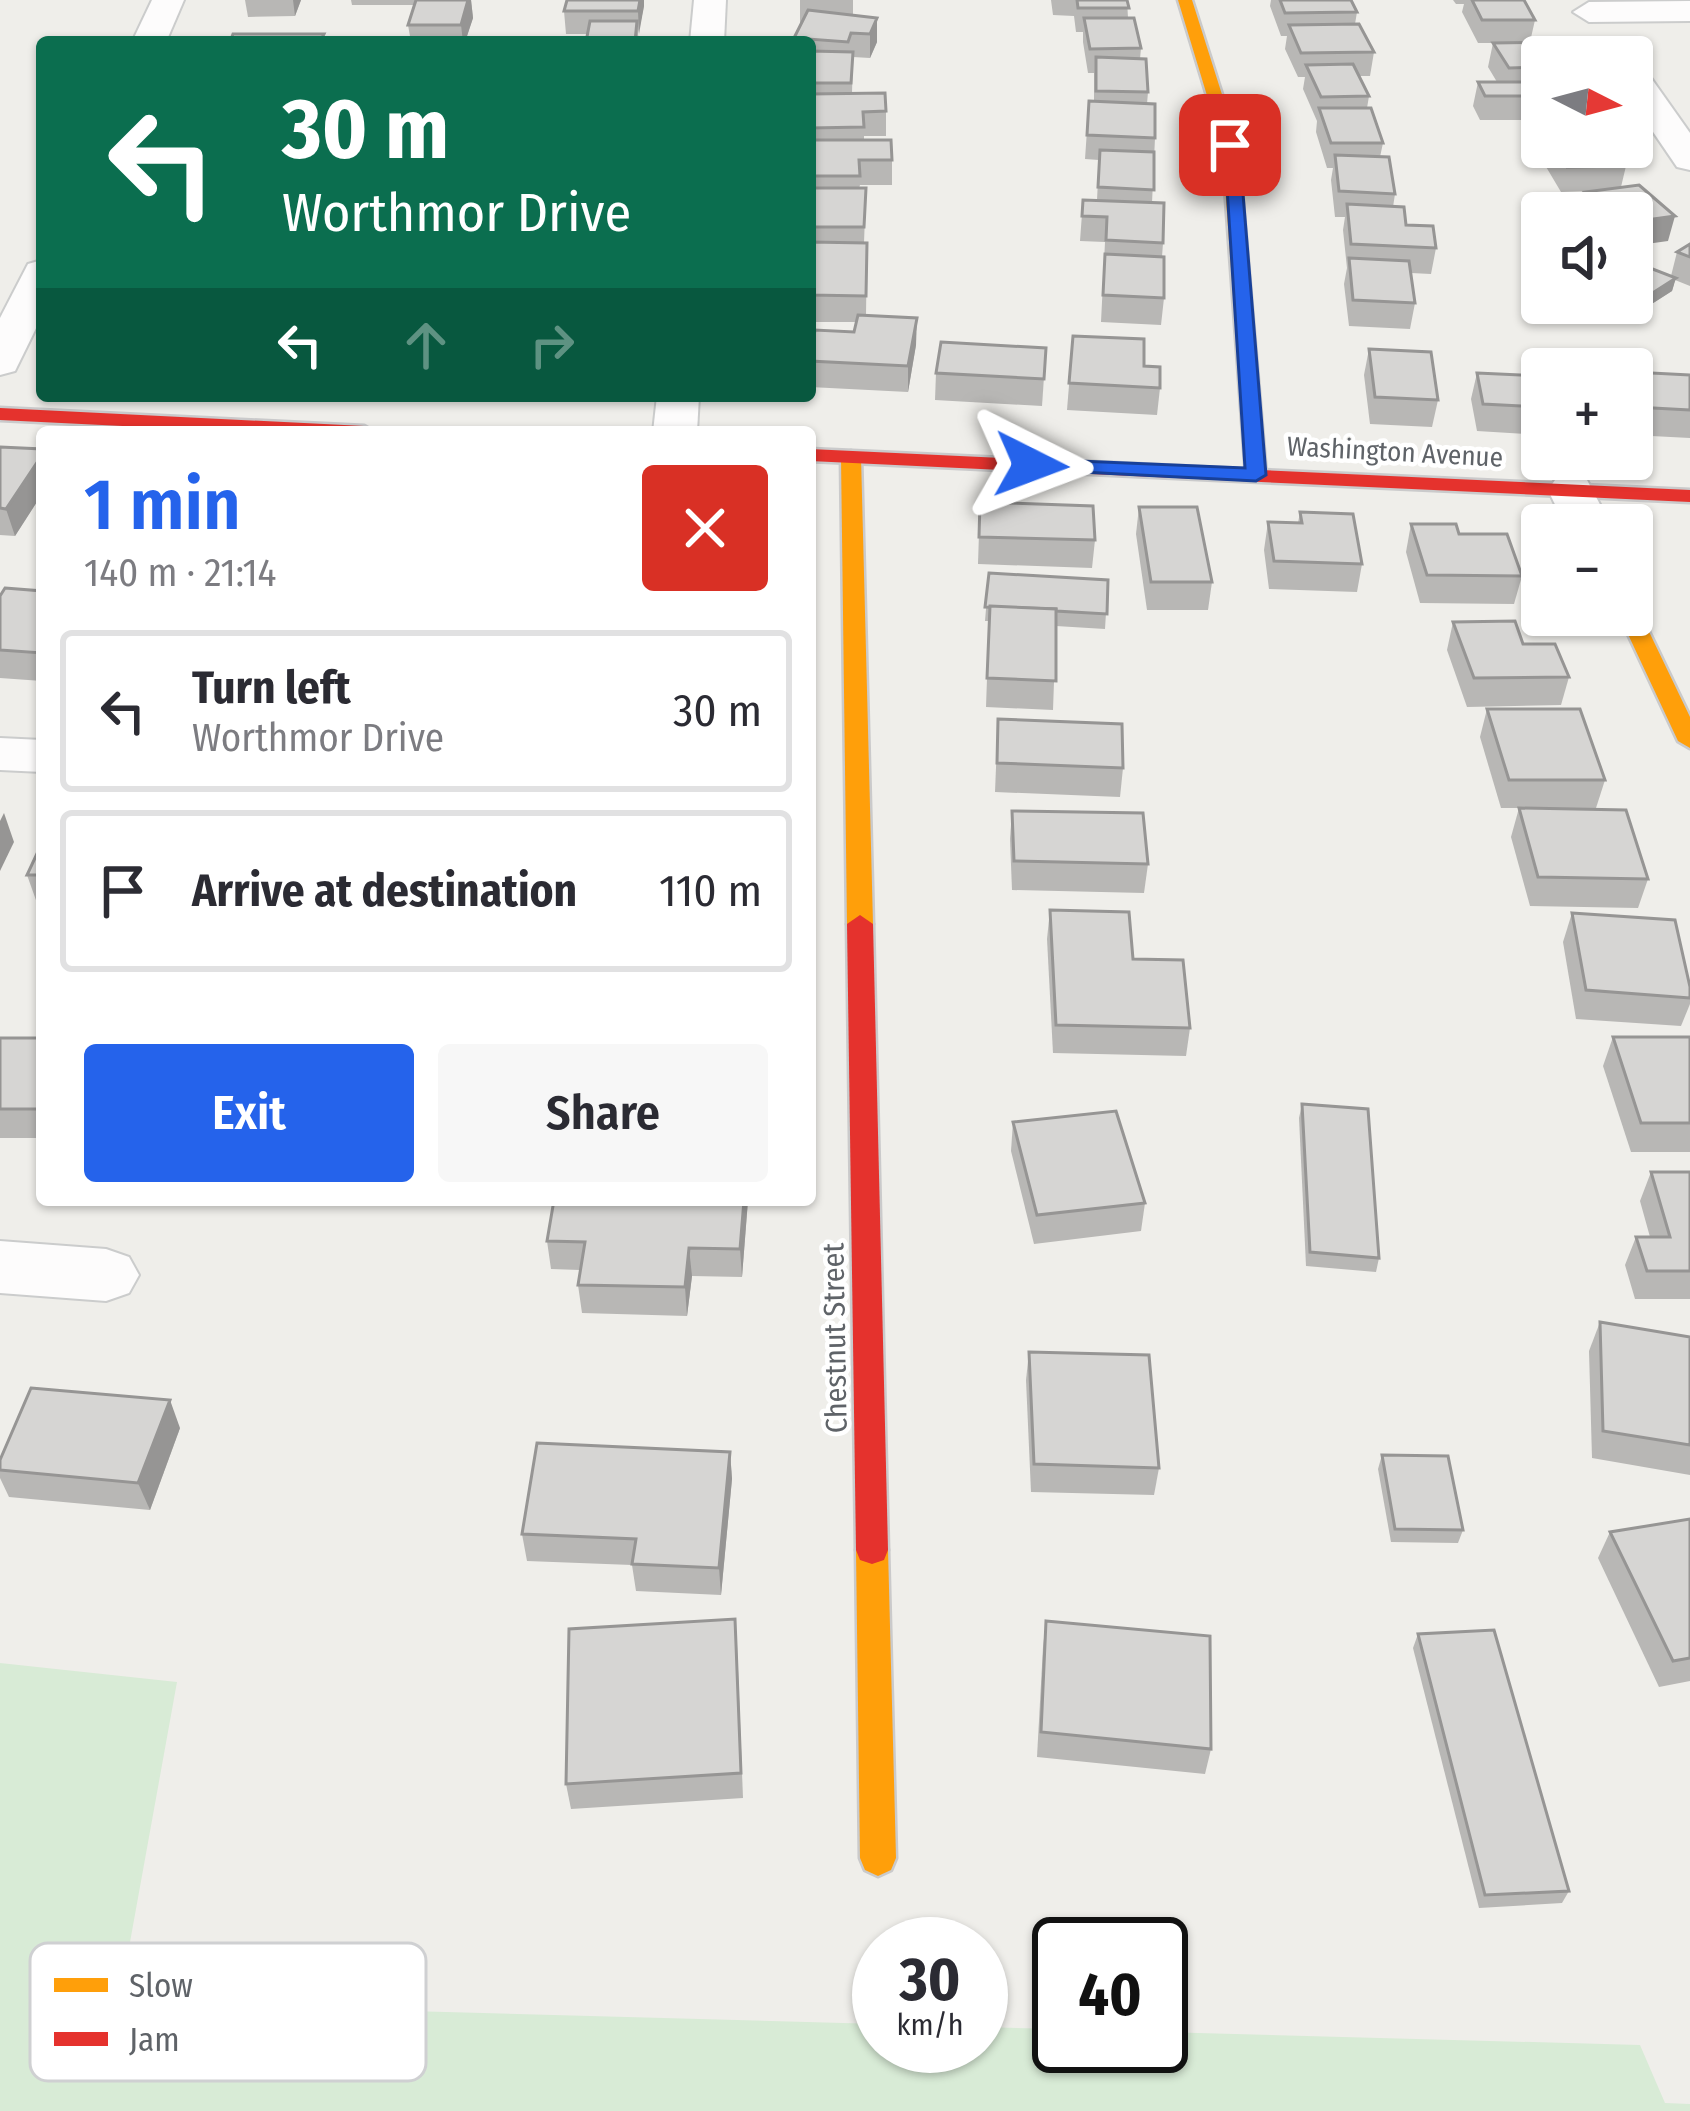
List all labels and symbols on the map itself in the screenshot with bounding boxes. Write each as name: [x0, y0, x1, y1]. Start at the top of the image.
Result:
north arrow: [1521, 36, 1653, 168]
pin: [1179, 94, 1281, 196]
position arrow: [968, 402, 1094, 528]
street label: Washington Avenue: [1286, 430, 1504, 474]
street label: Chestnut Street: [815, 1242, 855, 1433]
speed limit sign: 40: [1032, 1917, 1188, 2073]
legend: [30, 1943, 426, 2081]
text: Slow: [129, 1966, 193, 2006]
text: Jam: [129, 2020, 180, 2060]

